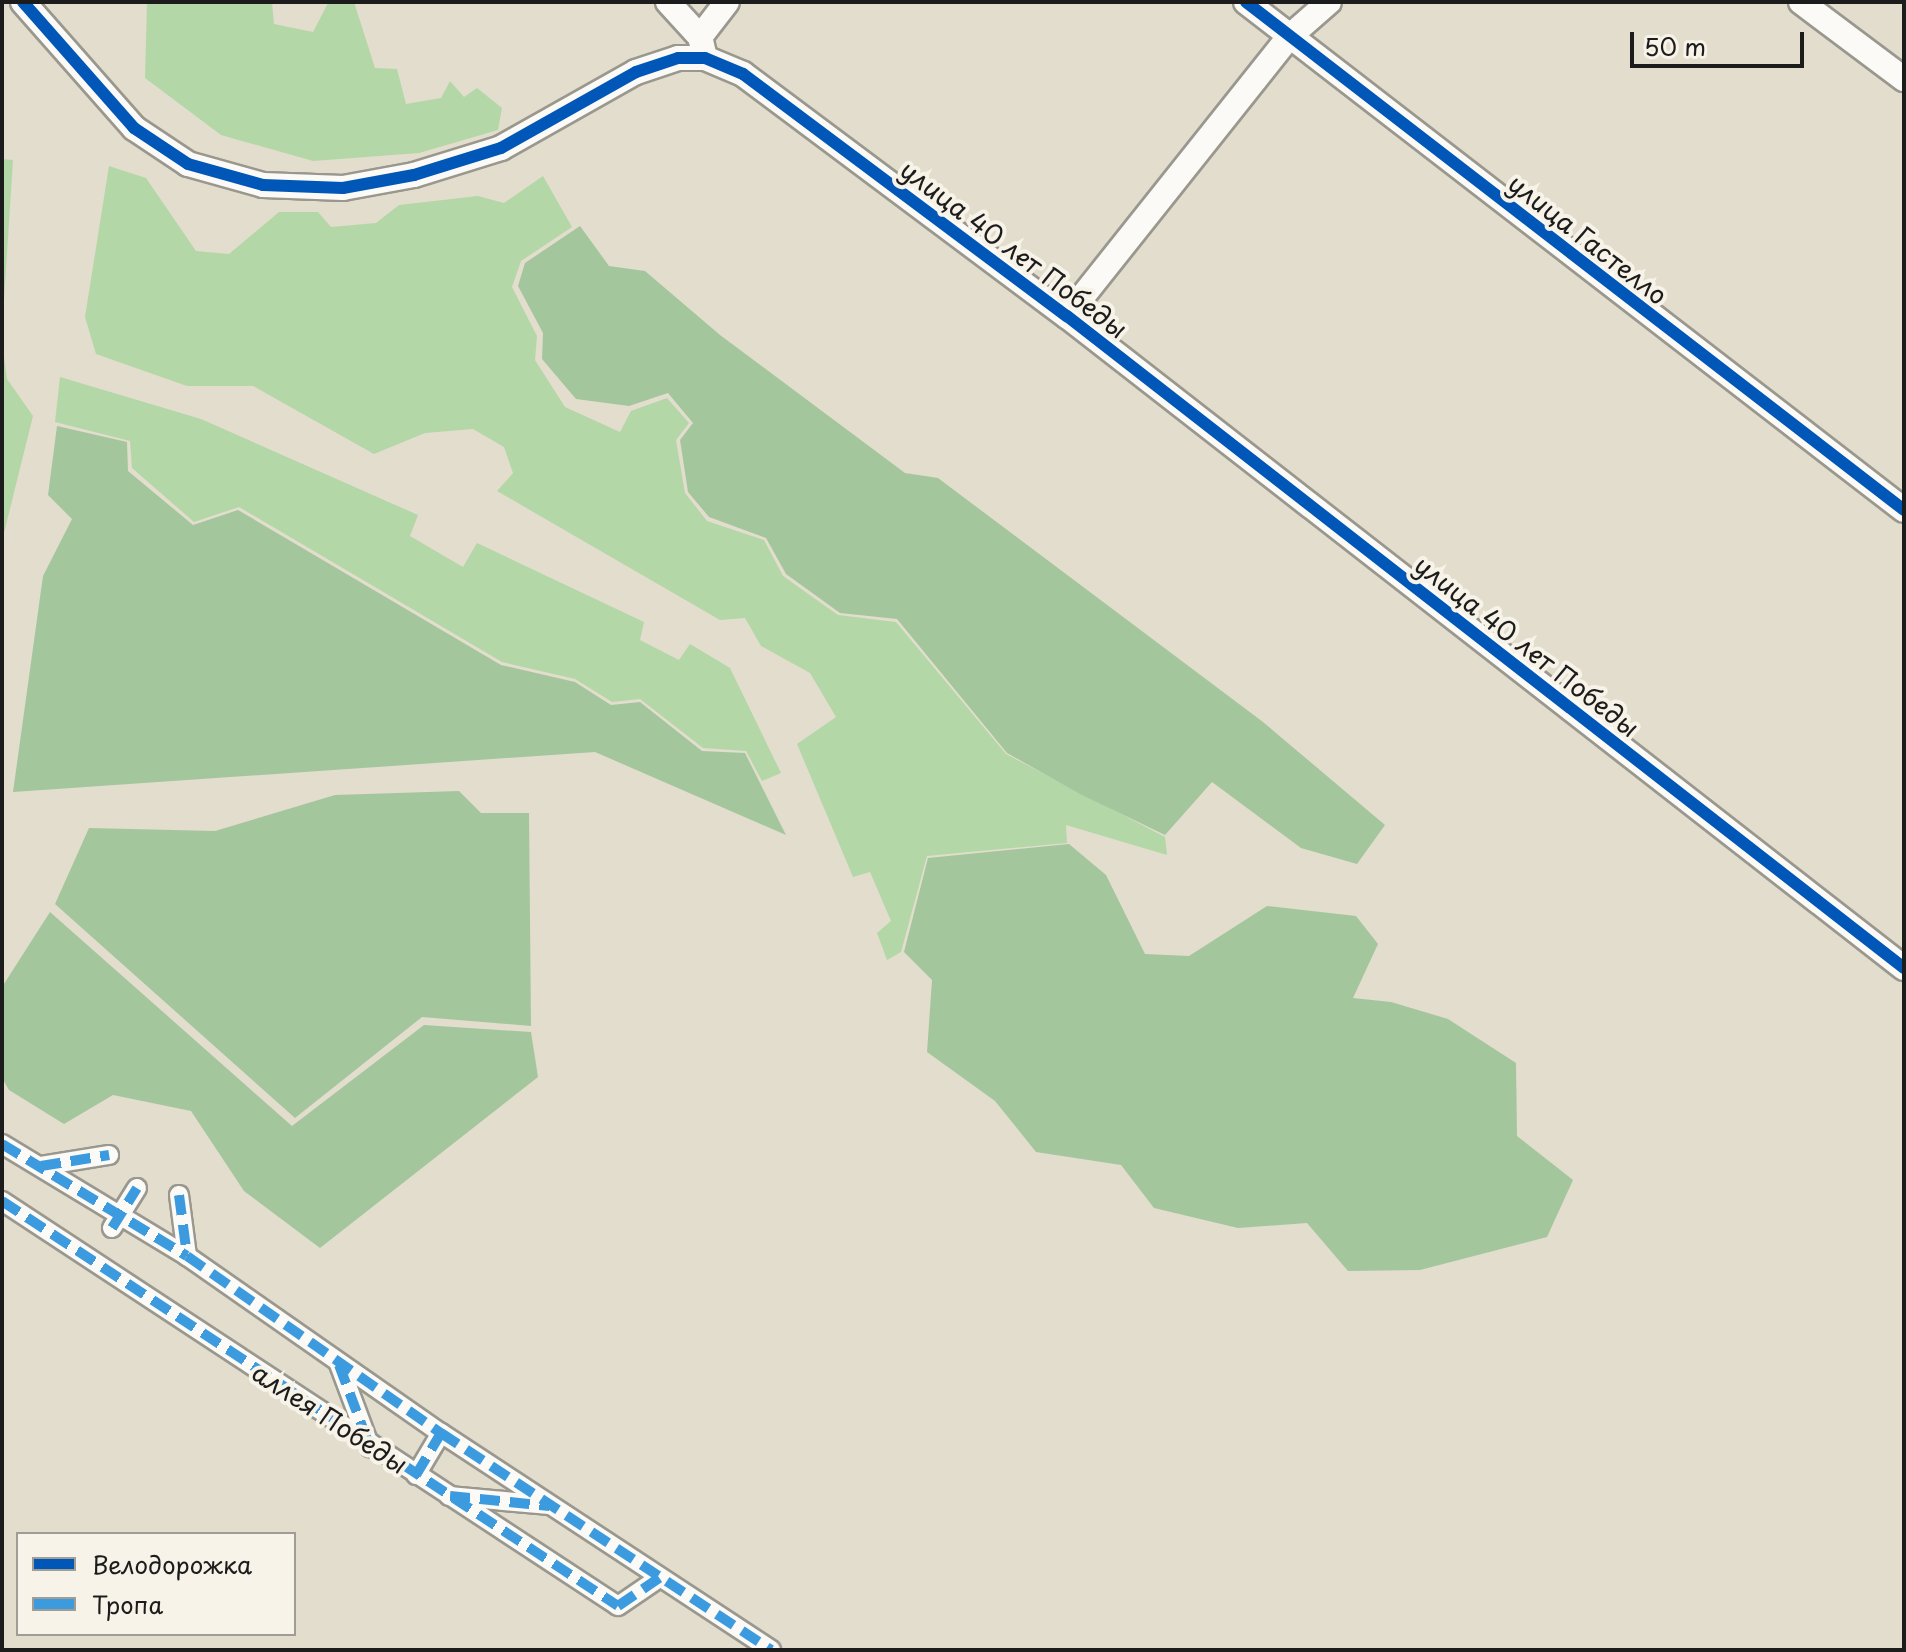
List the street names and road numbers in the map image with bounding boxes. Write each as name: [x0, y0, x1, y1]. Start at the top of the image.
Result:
street label: улица 40 лет Победы: [894, 153, 1134, 345]
street label: улица Гастелло: [1502, 167, 1674, 311]
street label: улица 40 лет Победы: [1408, 548, 1646, 744]
street label: аллея Победы: [246, 1356, 414, 1480]

